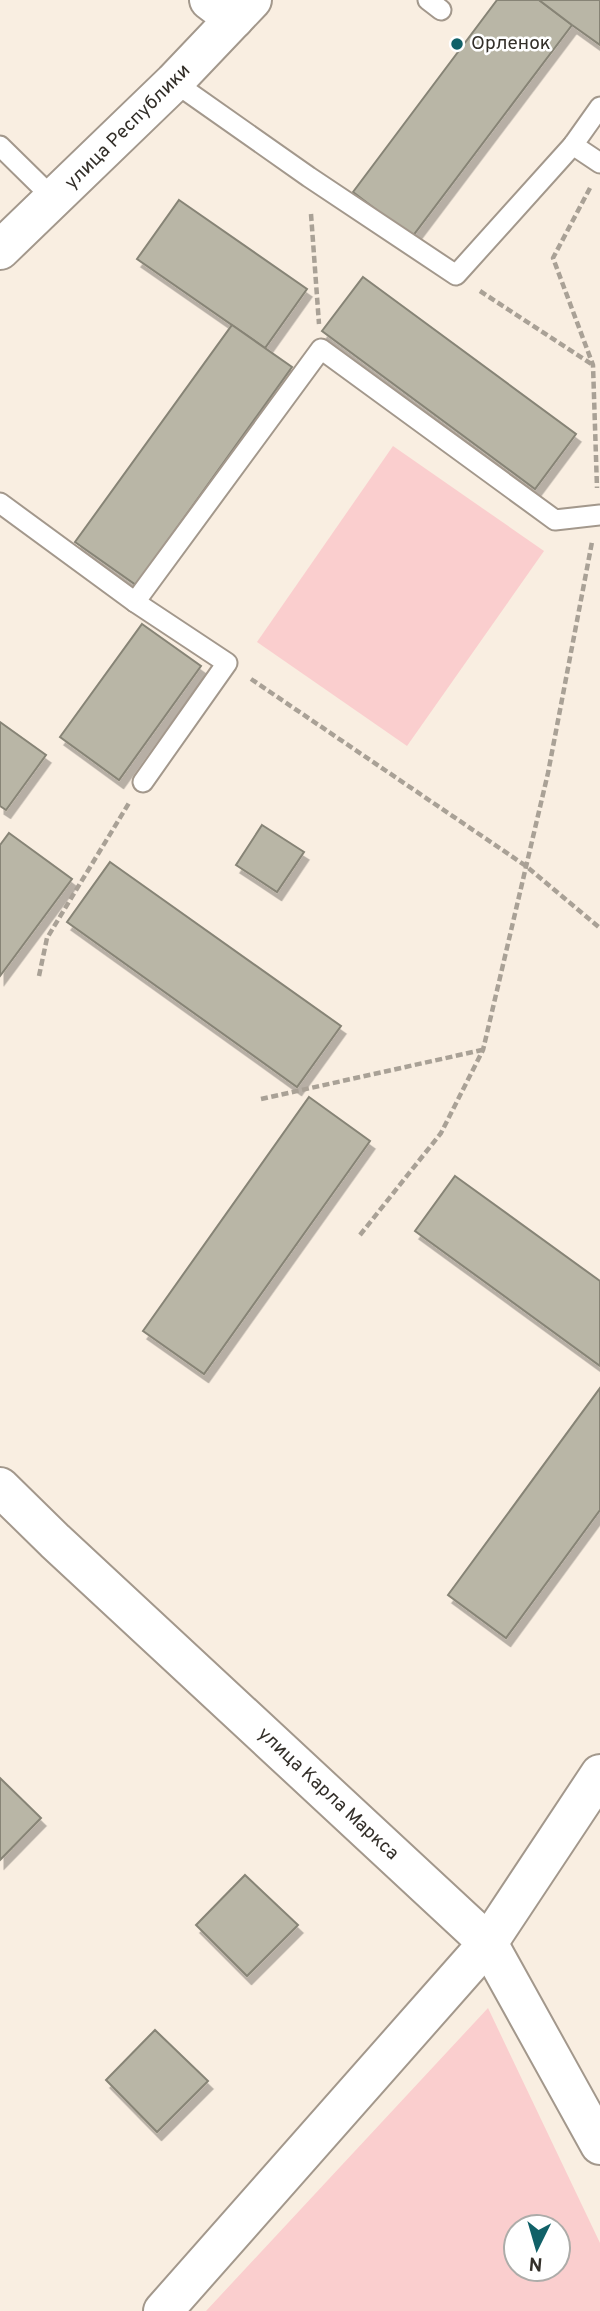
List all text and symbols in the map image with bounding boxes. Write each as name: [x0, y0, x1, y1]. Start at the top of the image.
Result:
place label: Орленок: [471, 32, 551, 56]
marker: Орленок: [449, 36, 465, 52]
street label: улица Республики: [60, 59, 196, 195]
street label: улица Карла Маркса: [252, 1722, 404, 1866]
north arrow: [502, 2213, 572, 2283]
text: N: [528, 2250, 544, 2275]

